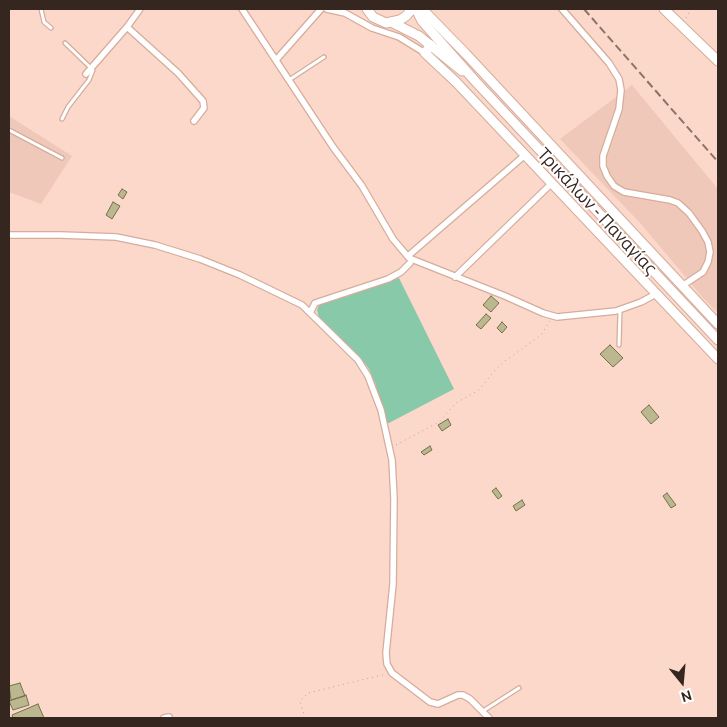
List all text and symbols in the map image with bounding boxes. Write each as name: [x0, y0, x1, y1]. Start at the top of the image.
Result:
street label: Τρικάλων - Παναγίας: [533, 143, 661, 279]
north arrow: [657, 657, 707, 707]
text: N: [679, 687, 694, 706]

